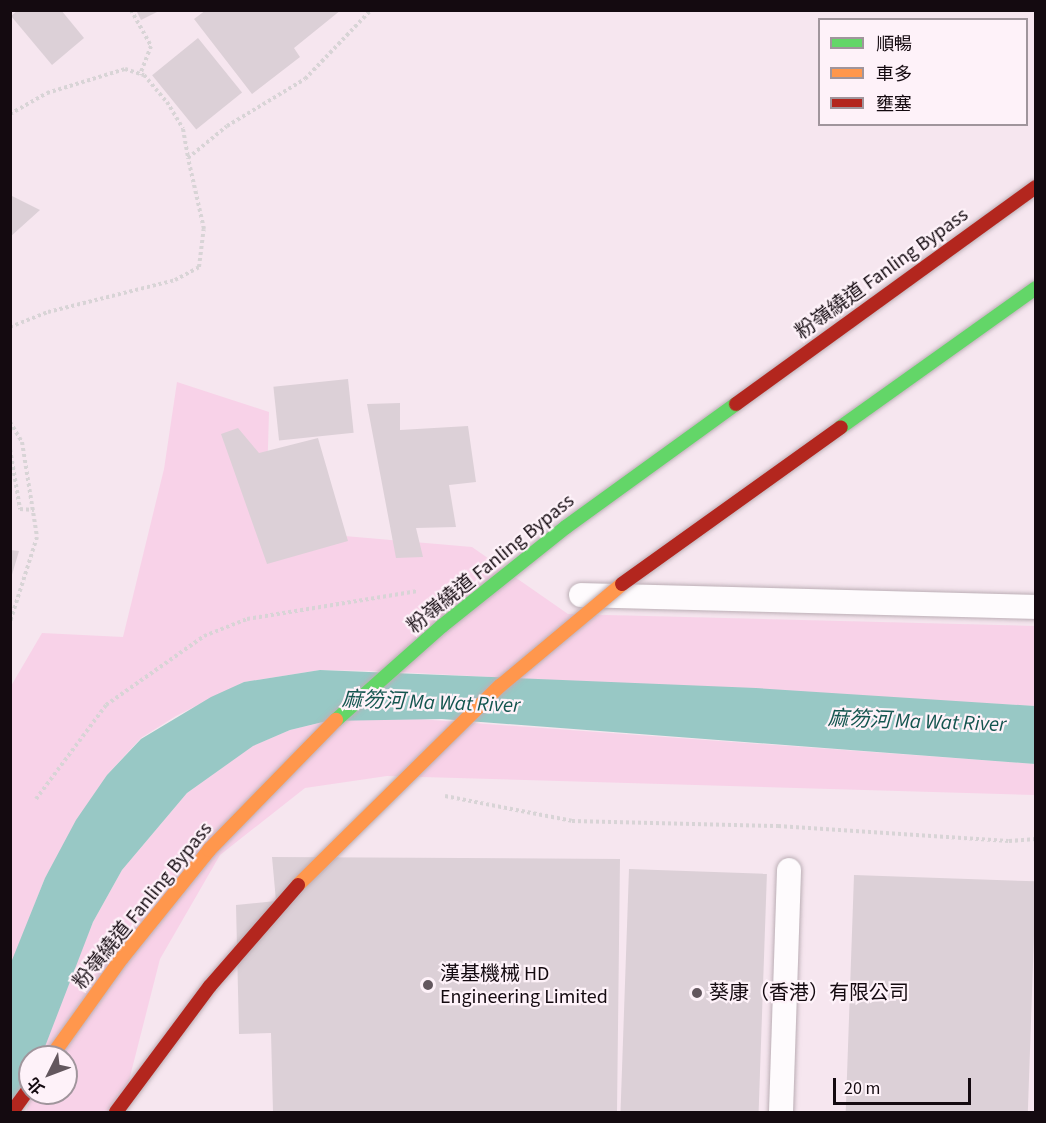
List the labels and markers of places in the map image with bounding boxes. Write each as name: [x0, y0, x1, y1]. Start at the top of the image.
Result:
place label: 漢基機械 HD Engineering Limited: [440, 962, 608, 1009]
marker: 漢基機械 HD Engineering Limited: [421, 978, 435, 992]
place label: 葵康（香港）有限公司: [709, 981, 909, 1005]
marker: 葵康（香港）有限公司: [690, 986, 704, 1000]

